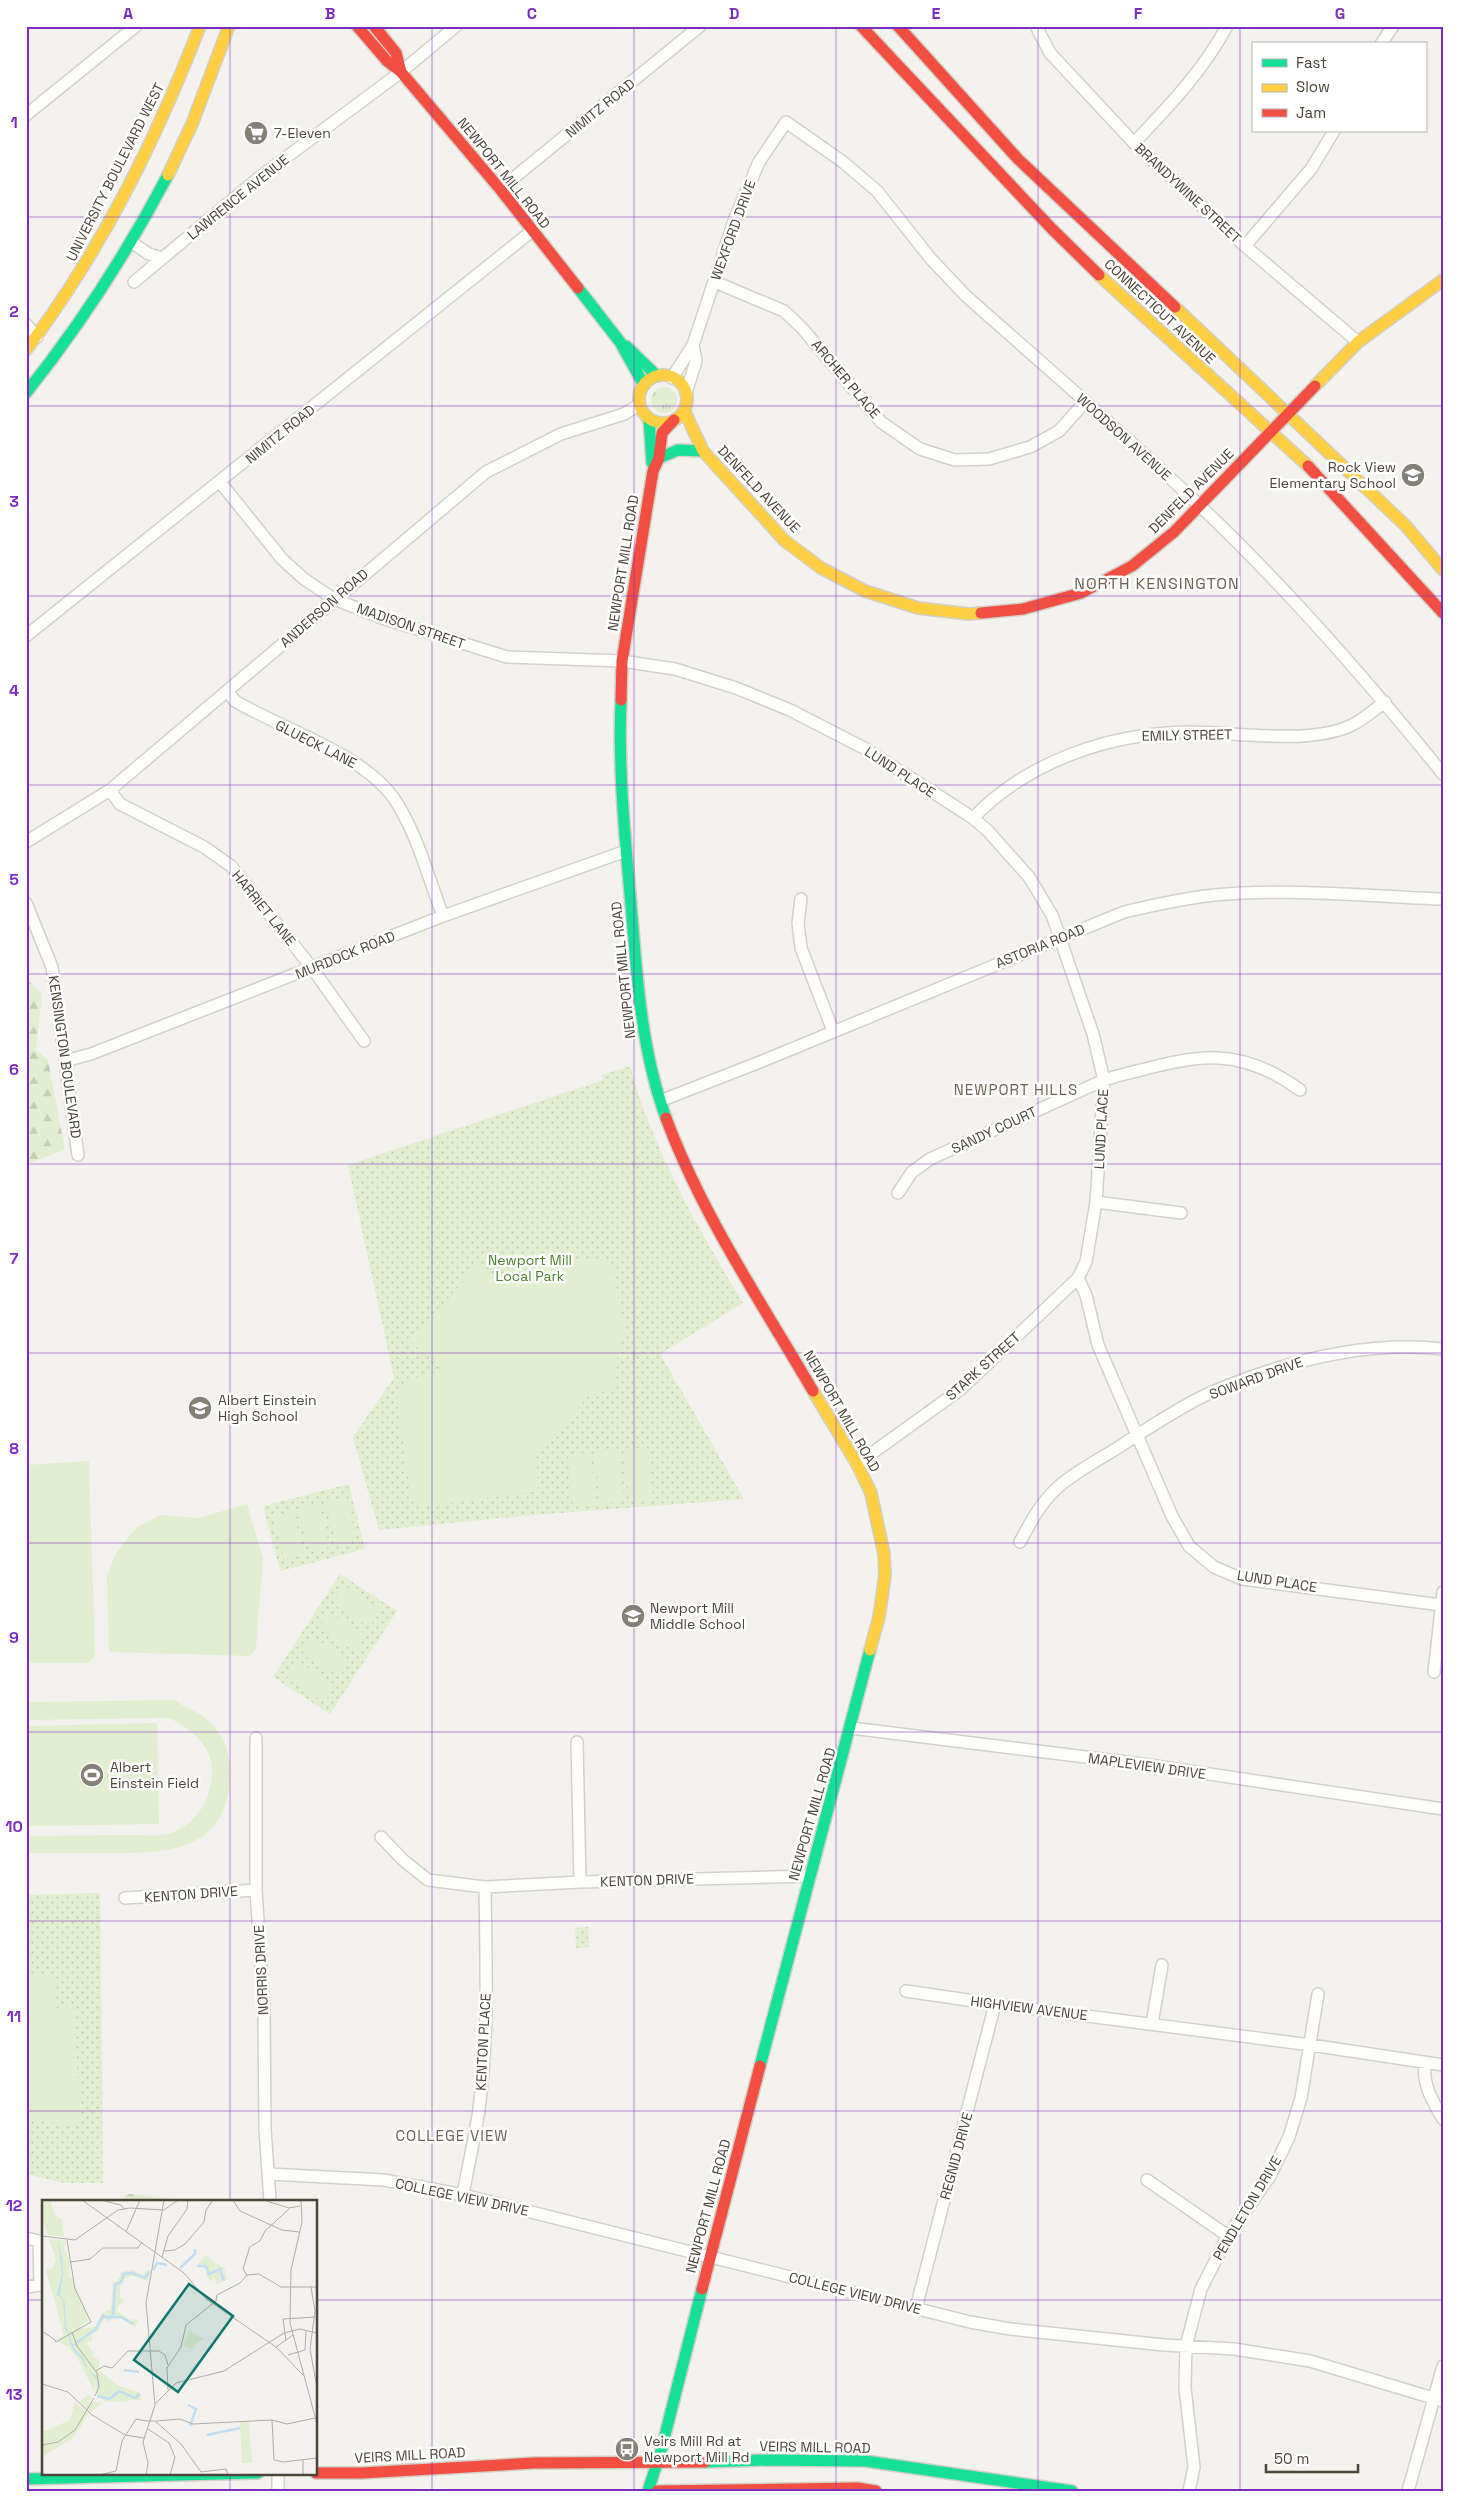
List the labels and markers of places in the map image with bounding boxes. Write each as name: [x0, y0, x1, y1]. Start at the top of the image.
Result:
supermarket icon: 7-Eleven: [243, 120, 269, 146]
place label: 7-Eleven: [274, 124, 331, 142]
place label: Rock View Elementary School: [1270, 458, 1396, 492]
school or university icon: Rock View Elementary School: [1400, 462, 1426, 488]
place label: Albert Einstein High School: [218, 1391, 316, 1425]
school or university icon: Albert Einstein High School: [187, 1395, 213, 1421]
place label: Newport Mill Middle School: [650, 1599, 745, 1633]
school or university icon: Newport Mill Middle School: [620, 1603, 646, 1629]
place label: Albert Einstein Field: [110, 1758, 199, 1792]
sports icon: Albert Einstein Field: [79, 1762, 105, 1788]
place label: Veirs Mill Rd at Newport Mill Rd: [644, 2432, 750, 2466]
bus stop icon: Veirs Mill Rd at Newport Mill Rd: [614, 2436, 640, 2462]

